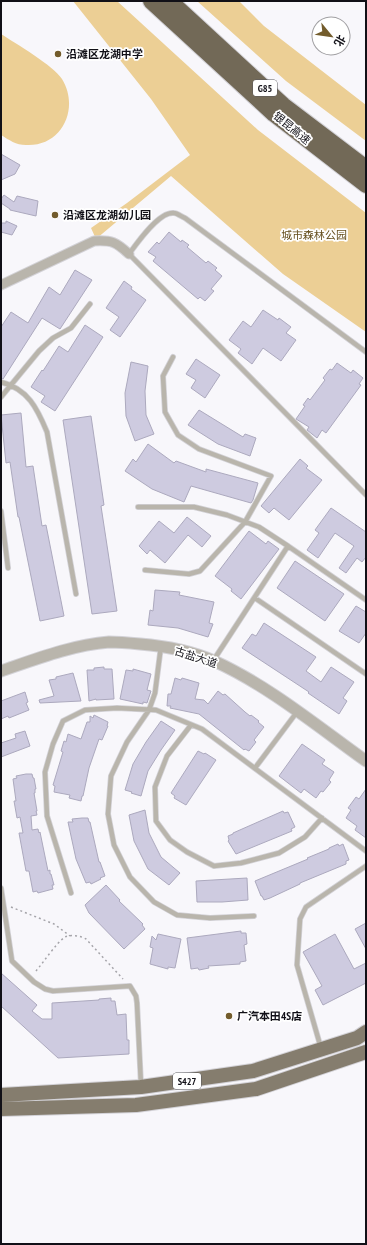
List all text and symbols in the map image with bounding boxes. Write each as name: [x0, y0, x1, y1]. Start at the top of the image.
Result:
north arrow: [311, 16, 351, 56]
text: 北: [331, 33, 349, 49]
place label: 沿滩区龙湖中学: [66, 47, 143, 61]
marker: 沿滩区龙湖中学: [53, 49, 63, 59]
road number: G85: [253, 80, 277, 96]
street label: 银昆高速: [270, 109, 314, 147]
place label: 沿滩区龙湖幼儿园: [63, 208, 151, 222]
marker: 沿滩区龙湖幼儿园: [50, 210, 60, 220]
park label: 城市森林公园: [281, 228, 347, 242]
street label: 古盐大道: [173, 644, 219, 670]
place label: 广汽本田4S店: [237, 1009, 302, 1023]
marker: 广汽本田4S店: [224, 1011, 234, 1021]
road number: S427: [173, 1073, 201, 1089]

